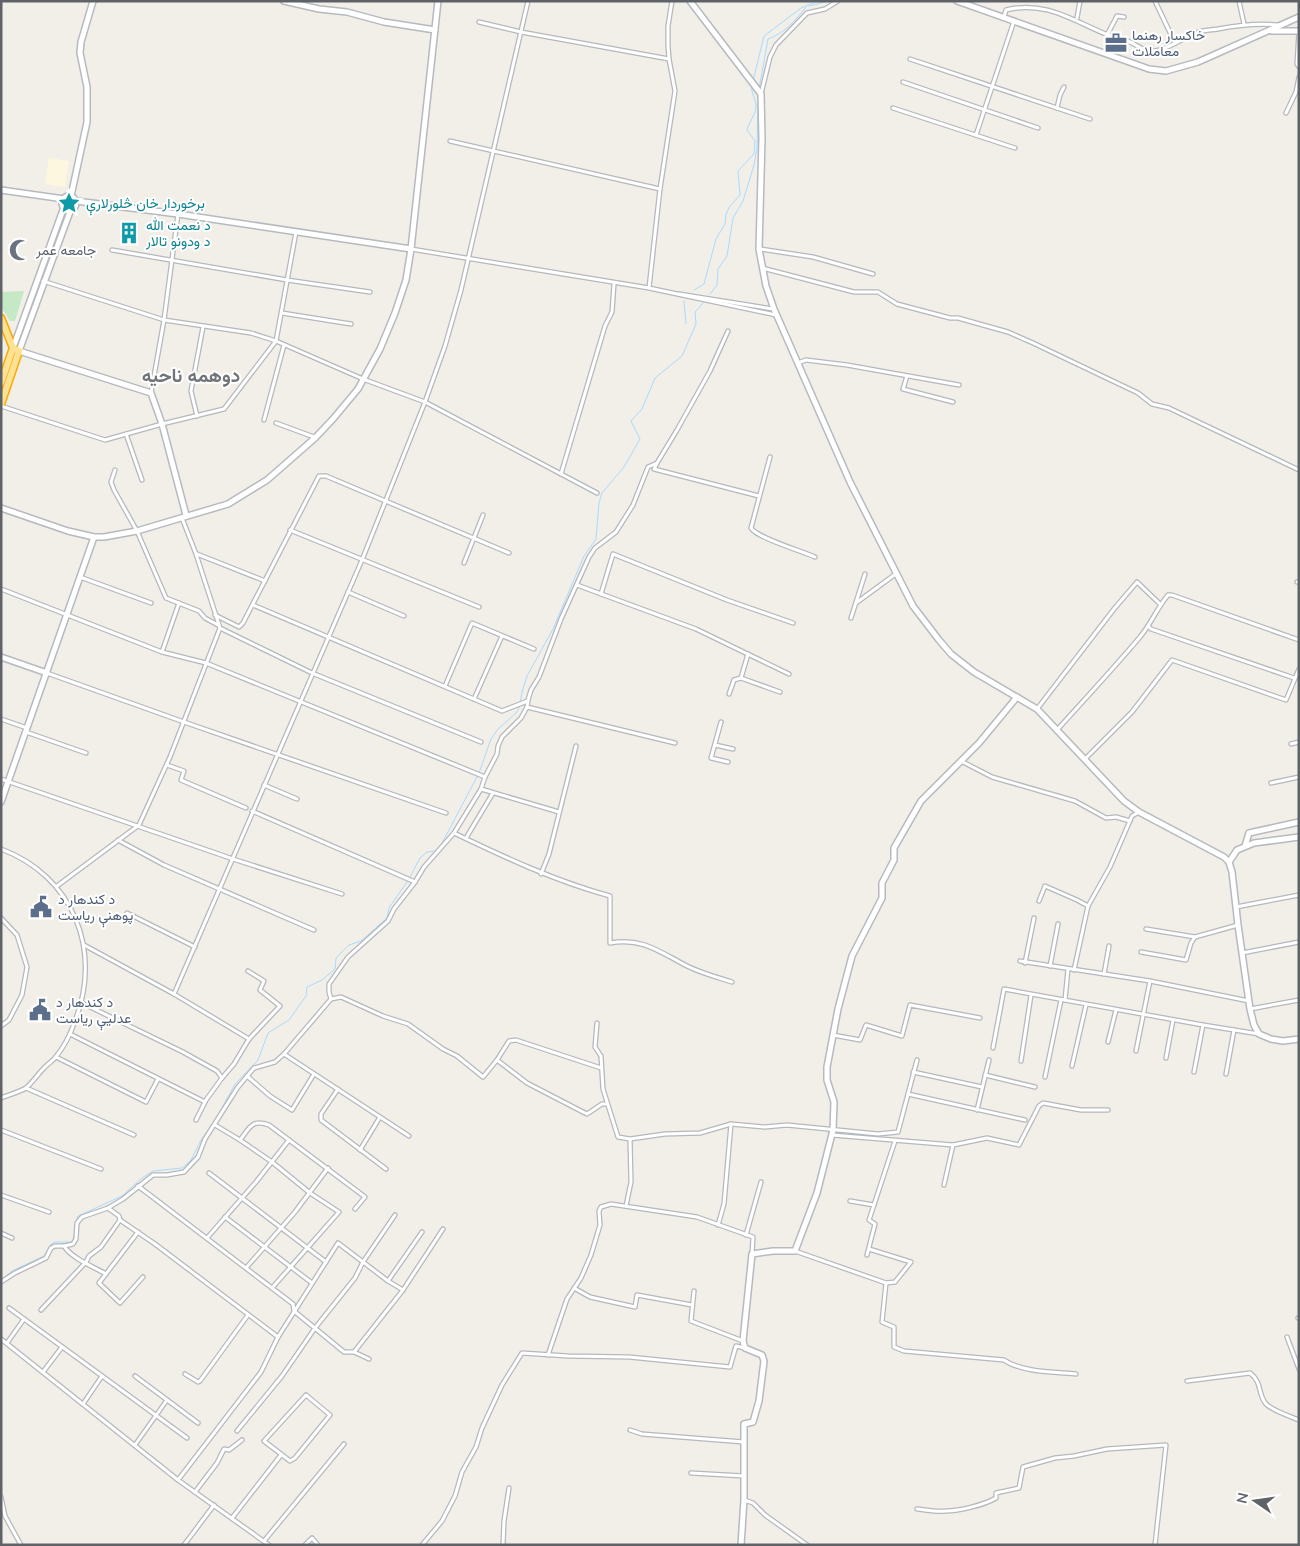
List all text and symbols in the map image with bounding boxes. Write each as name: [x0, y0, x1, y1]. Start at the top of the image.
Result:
place label: خاکسار رهنما معاملات: [1132, 26, 1205, 60]
office icon: خاکسار رهنما معاملات: [1103, 30, 1129, 56]
place icon: برخوردار خان څلورلارې: [56, 190, 82, 216]
place label: برخوردار خان څلورلارې: [86, 194, 205, 216]
place label: د نعمت الله د ودونو تالار: [145, 216, 211, 250]
building icon: د نعمت الله د ودونو تالار: [116, 220, 142, 246]
mosque icon: جامعه عمر: [7, 237, 33, 263]
place label: جامعه عمر: [35, 241, 96, 259]
district label: دوهمه ناحیه: [142, 363, 240, 388]
place label: د کندهار د پوهنې رياست: [58, 890, 133, 928]
public building icon: د کندهار د پوهنې رياست: [28, 894, 54, 920]
place label: د کندهار د عدلیې رياست: [56, 993, 131, 1031]
public building icon: د کندهار د عدلیې رياست: [27, 997, 53, 1023]
north arrow: [1230, 1476, 1280, 1526]
text: N: [1232, 1491, 1252, 1505]

